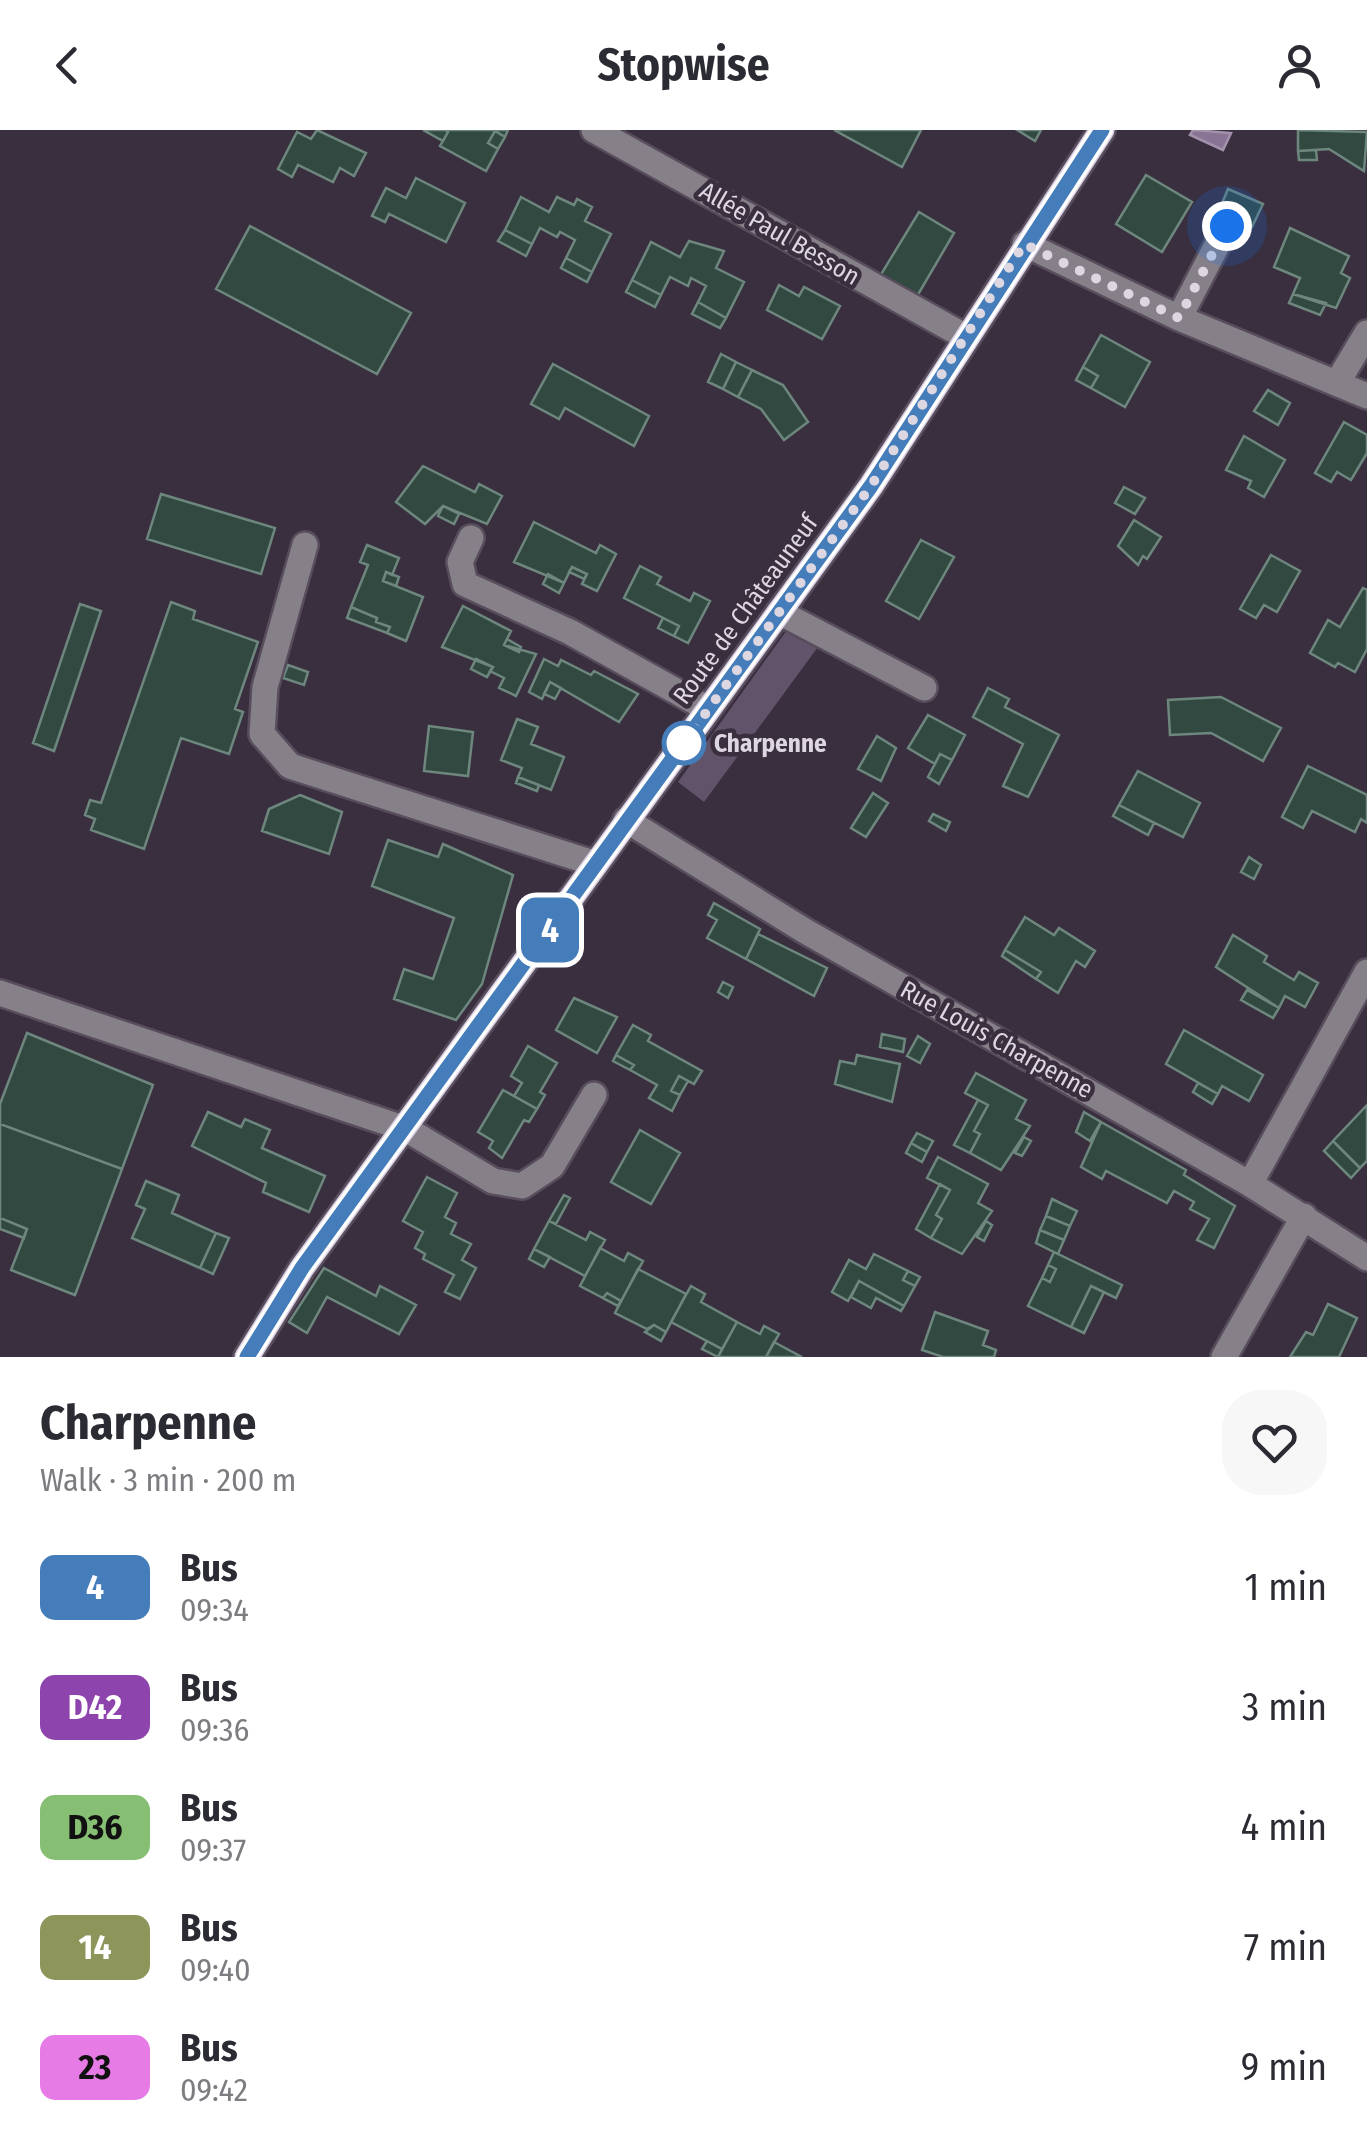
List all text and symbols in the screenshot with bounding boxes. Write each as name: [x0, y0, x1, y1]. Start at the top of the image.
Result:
icon: back: [40, 38, 95, 93]
text: Stopwise: [598, 38, 769, 92]
icon: person: [1272, 38, 1327, 93]
street label: Allée Paul Besson: [694, 176, 865, 292]
your location: [1202, 201, 1252, 251]
street label: Route de Châteauneuf: [667, 507, 826, 710]
marker: Charpenne: [663, 722, 705, 764]
place label: Charpenne: [714, 729, 827, 759]
line badge: 4: [518, 898, 582, 962]
text: 4: [541, 909, 559, 951]
street label: Rue Louis Charpenne: [895, 975, 1098, 1105]
button: heart: [1222, 1390, 1327, 1495]
text: Charpenne: [40, 1394, 256, 1452]
text: Walk · 3 min · 200 m: [40, 1461, 296, 1499]
text: Bus: [180, 1545, 238, 1591]
text: 1 min: [1244, 1564, 1327, 1610]
text: 4: [86, 1566, 104, 1608]
text: 09:34: [180, 1591, 249, 1629]
text: Bus: [180, 1665, 238, 1711]
text: 3 min: [1242, 1684, 1327, 1730]
text: D42: [68, 1686, 122, 1728]
text: 09:36: [180, 1711, 249, 1749]
text: Bus: [180, 1785, 238, 1831]
text: 4 min: [1241, 1804, 1327, 1850]
text: D36: [68, 1806, 123, 1848]
text: 09:37: [180, 1831, 246, 1869]
text: Bus: [180, 1905, 238, 1951]
text: 7 min: [1244, 1924, 1327, 1970]
text: 14: [79, 1926, 111, 1968]
text: 09:40: [180, 1951, 251, 1989]
text: Bus: [180, 2025, 238, 2071]
text: 9 min: [1241, 2044, 1327, 2090]
text: 23: [79, 2046, 111, 2088]
text: 09:42: [180, 2071, 248, 2109]

